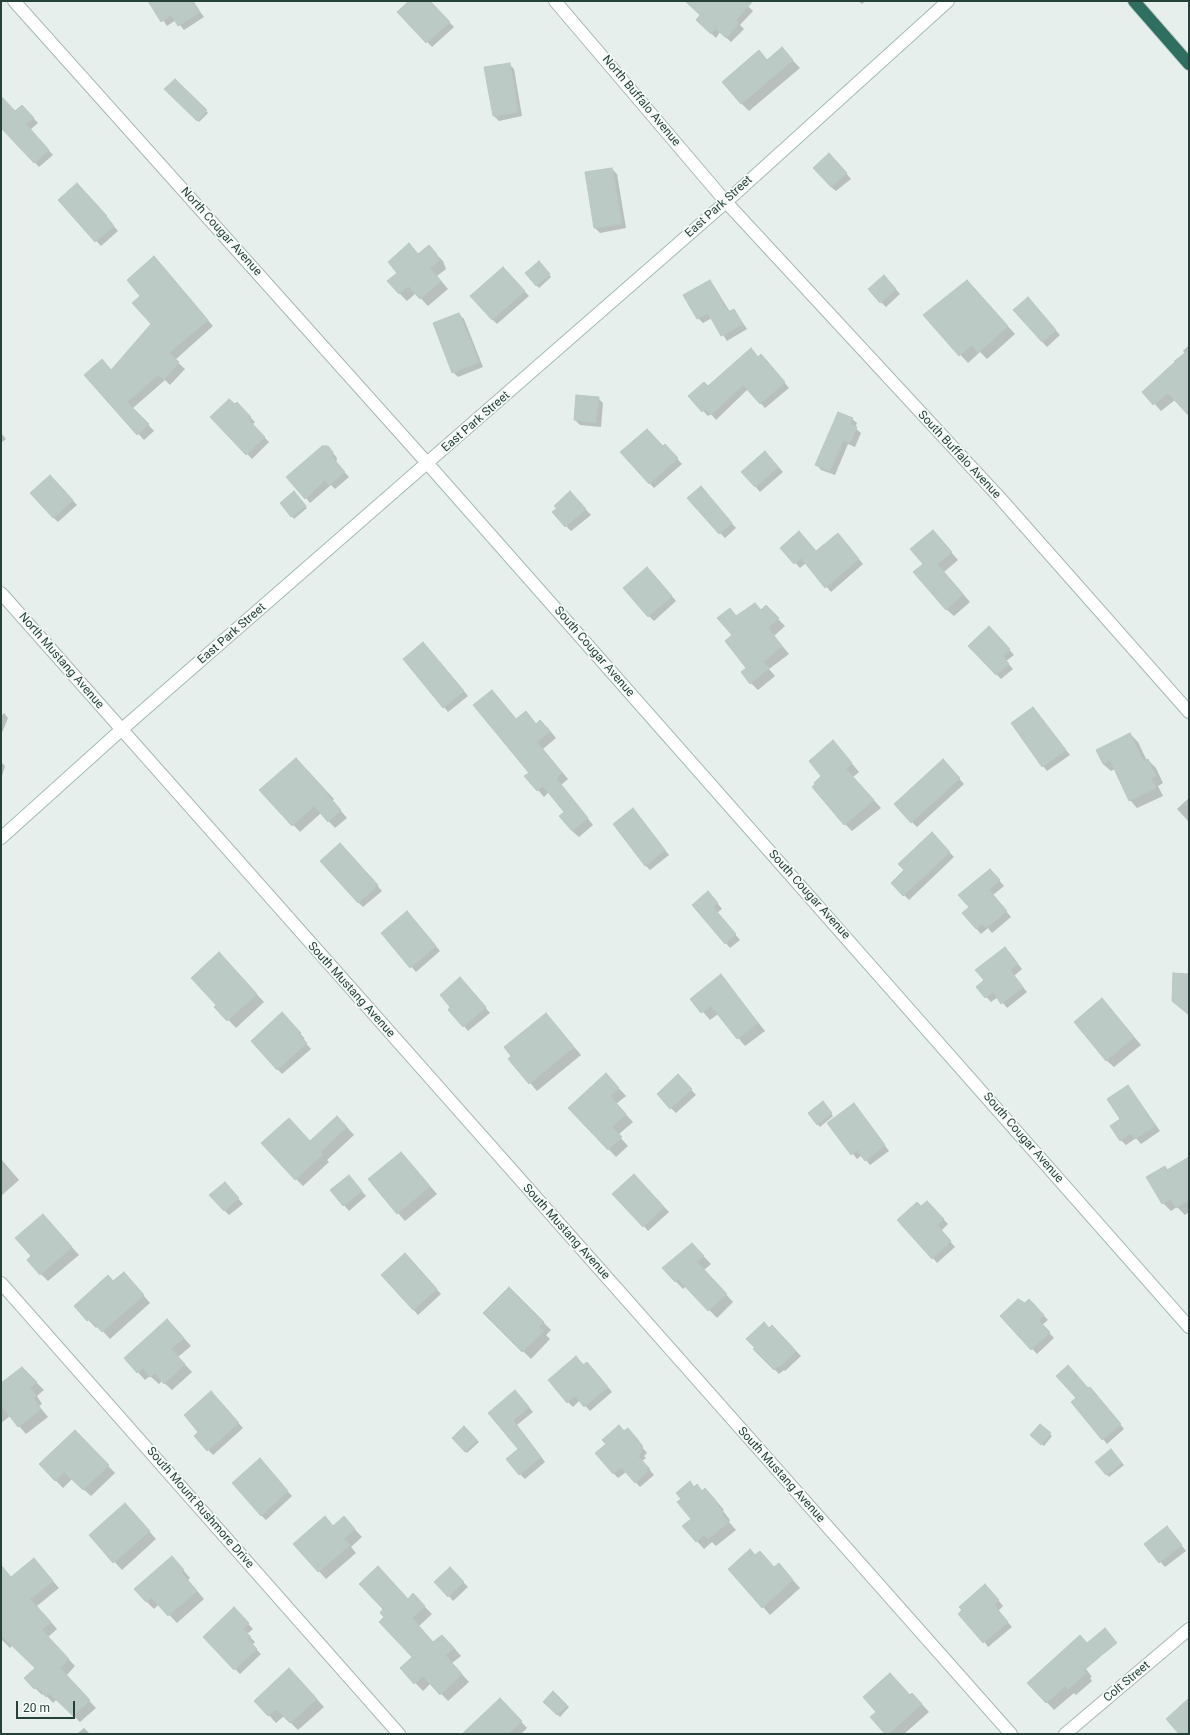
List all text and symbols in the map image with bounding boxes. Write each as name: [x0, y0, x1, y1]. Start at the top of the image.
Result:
street label: North Buffalo Avenue: [599, 53, 683, 149]
street label: East Park Street: [683, 173, 755, 241]
street label: North Cougar Avenue: [177, 185, 265, 279]
street label: East Park Street: [439, 389, 513, 455]
street label: South Buffalo Avenue: [915, 408, 1003, 502]
street label: East Park Street: [195, 601, 269, 667]
street label: South Cougar Avenue: [551, 604, 637, 700]
street label: North Mustang Avenue: [15, 610, 107, 712]
street label: South Cougar Avenue: [765, 847, 853, 943]
street label: South Mustang Avenue: [304, 939, 398, 1041]
street label: South Cougar Avenue: [980, 1090, 1066, 1186]
street label: South Mustang Avenue: [519, 1181, 613, 1283]
street label: South Mustang Avenue: [734, 1424, 828, 1526]
street label: South Mount Rushmore Drive: [143, 1444, 257, 1572]
street label: Colt Street: [1101, 1658, 1153, 1706]
scale bar: [18, 1693, 77, 1719]
text: 20 m: [23, 1701, 50, 1715]

